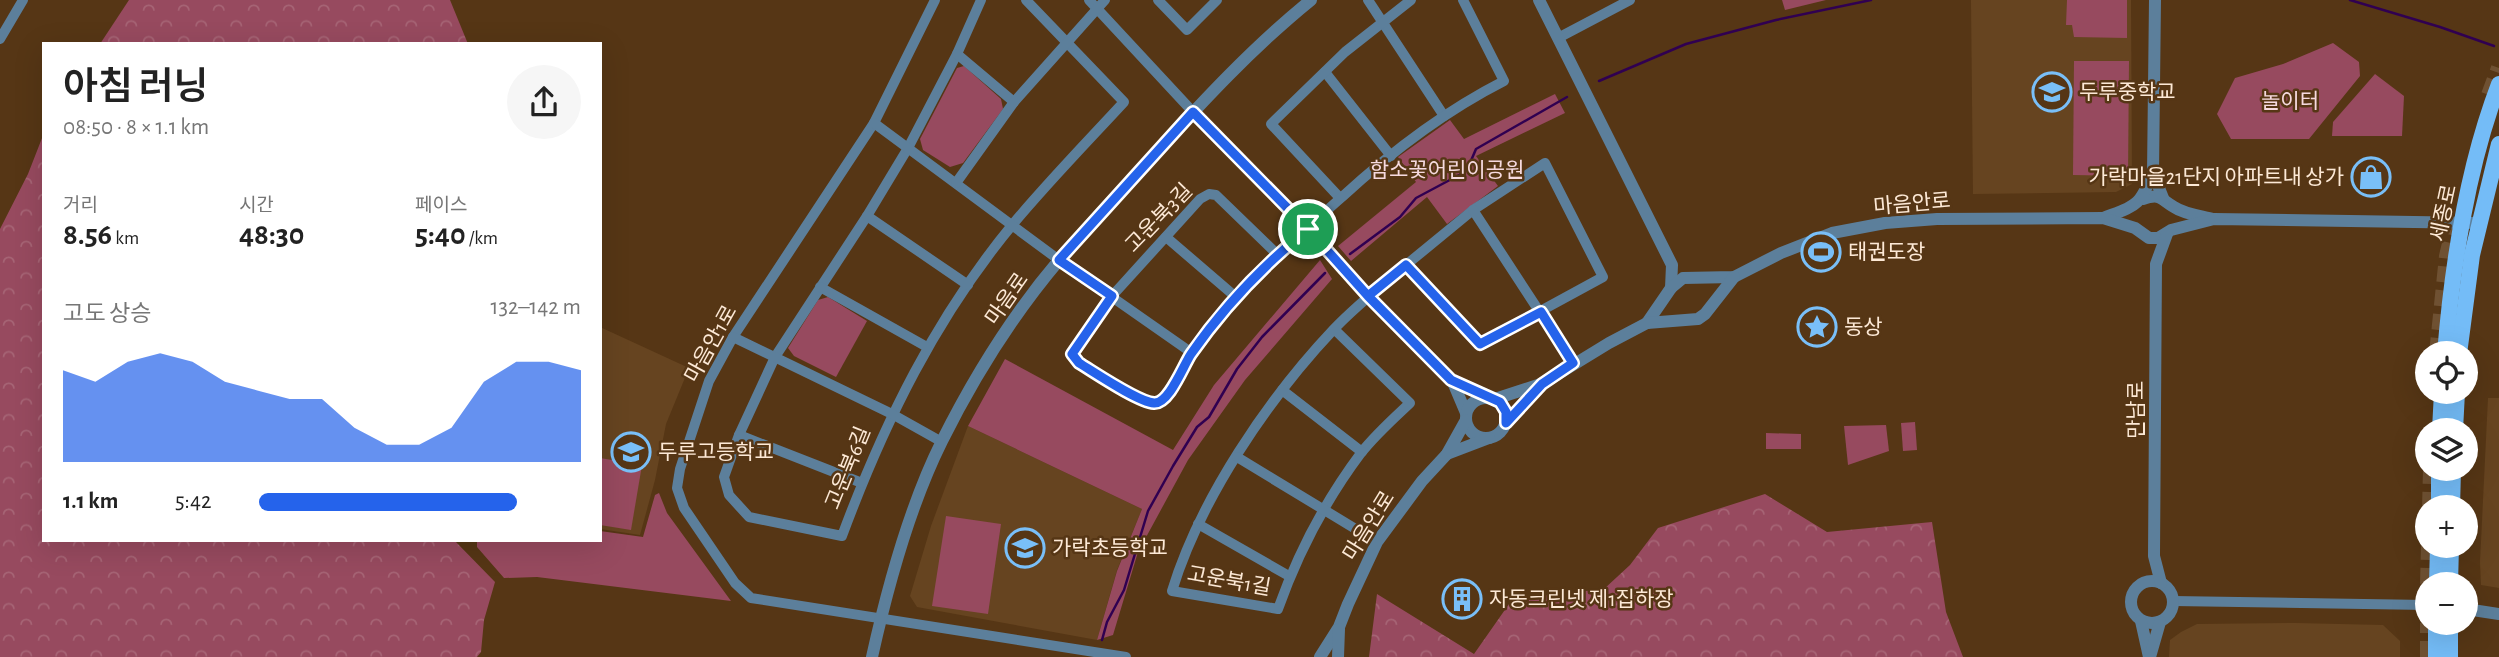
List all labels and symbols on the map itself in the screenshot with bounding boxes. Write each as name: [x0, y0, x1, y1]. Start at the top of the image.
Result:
school or university icon: 두루중학교: [2031, 71, 2073, 113]
place label: 두루중학교: [2079, 81, 2176, 103]
park label: 놀이터: [2261, 90, 2319, 112]
shop icon: 가락마을21단지 아파트내 상가: [2350, 156, 2392, 198]
park label: 함소꽃어린이공원: [1370, 159, 1524, 181]
place label: 가락마을21단지 아파트내 상가: [2088, 166, 2344, 188]
street label: 고운북3길: [1121, 179, 1196, 256]
street label: 세종로: [2428, 182, 2460, 244]
street label: 마음안로: [1873, 189, 1951, 218]
pin: [1278, 199, 1338, 259]
sports icon: 태권도장: [1800, 231, 1842, 273]
place label: 태권도장: [1848, 241, 1925, 263]
street label: 마음로: [981, 269, 1032, 329]
street label: 마음안1로: [680, 301, 741, 386]
place icon: 동상: [1796, 306, 1838, 348]
place label: 동상: [1844, 316, 1883, 338]
street label: 만남로: [2125, 381, 2147, 439]
street label: 고운북6길: [821, 423, 874, 512]
school or university icon: 두루고등학교: [610, 431, 652, 473]
place label: 두루고등학교: [658, 441, 774, 463]
street label: 마음안로: [1339, 487, 1398, 564]
school or university icon: 가락초등학교: [1004, 527, 1046, 569]
place label: 가락초등학교: [1052, 537, 1168, 559]
street label: 고운북1길: [1186, 562, 1273, 599]
building icon: 자동크린넷 제1집하장: [1441, 578, 1483, 620]
place label: 자동크린넷 제1집하장: [1489, 588, 1674, 610]

